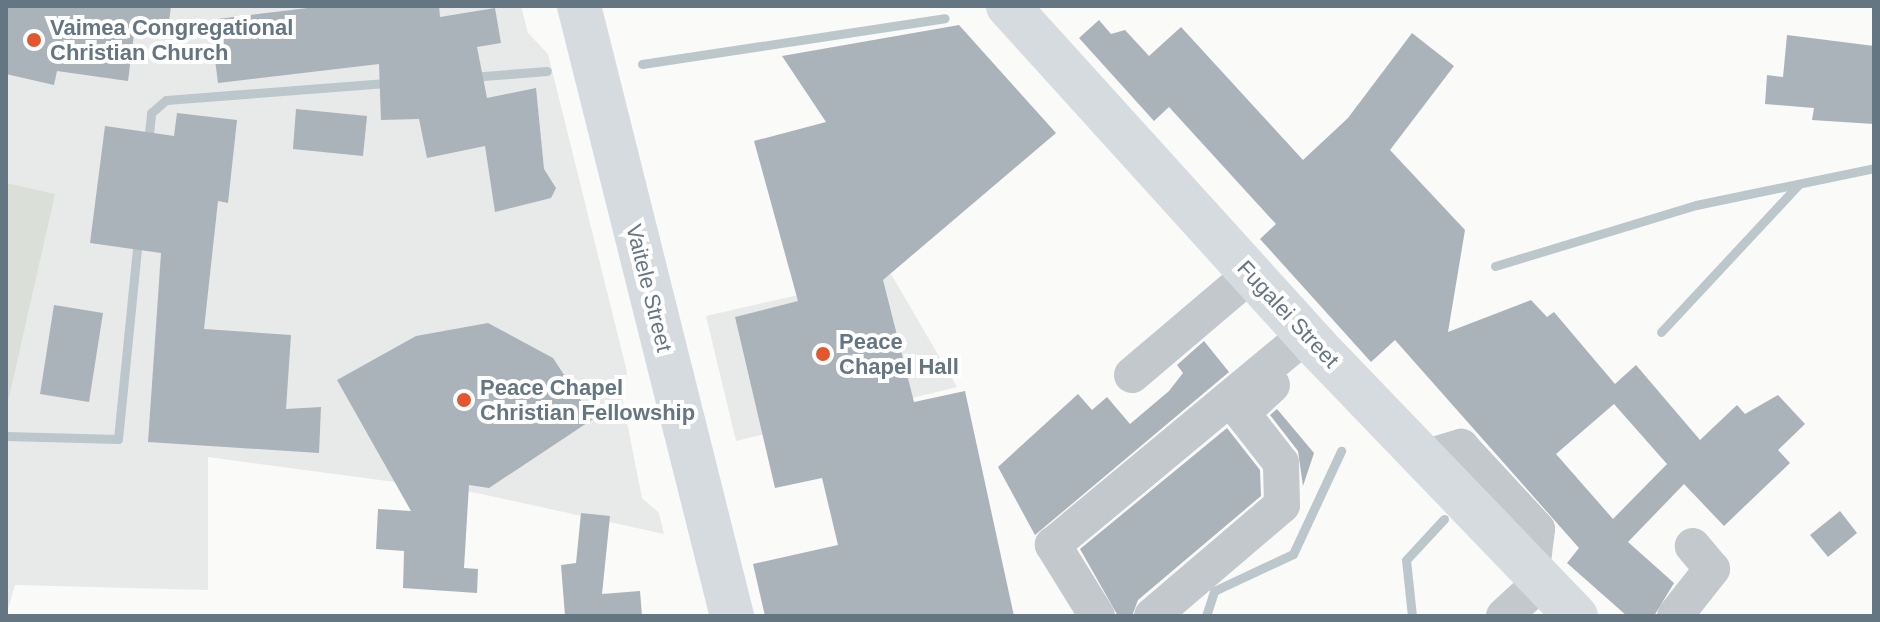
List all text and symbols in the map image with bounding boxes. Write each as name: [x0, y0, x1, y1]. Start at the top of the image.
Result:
place label: Vaimea Congregational Christian Church: [50, 14, 293, 66]
marker: Vaimea Congregational Christian Church: [25, 31, 43, 49]
street label: Vaitele Street: [620, 222, 678, 354]
street label: Fugalei Street: [1232, 255, 1344, 373]
place label: Peace Chapel Hall: [839, 328, 959, 380]
marker: Peace Chapel Hall: [814, 345, 832, 363]
place label: Peace Chapel Christian Fellowship: [480, 374, 695, 426]
marker: Peace Chapel Christian Fellowship: [455, 391, 473, 409]

